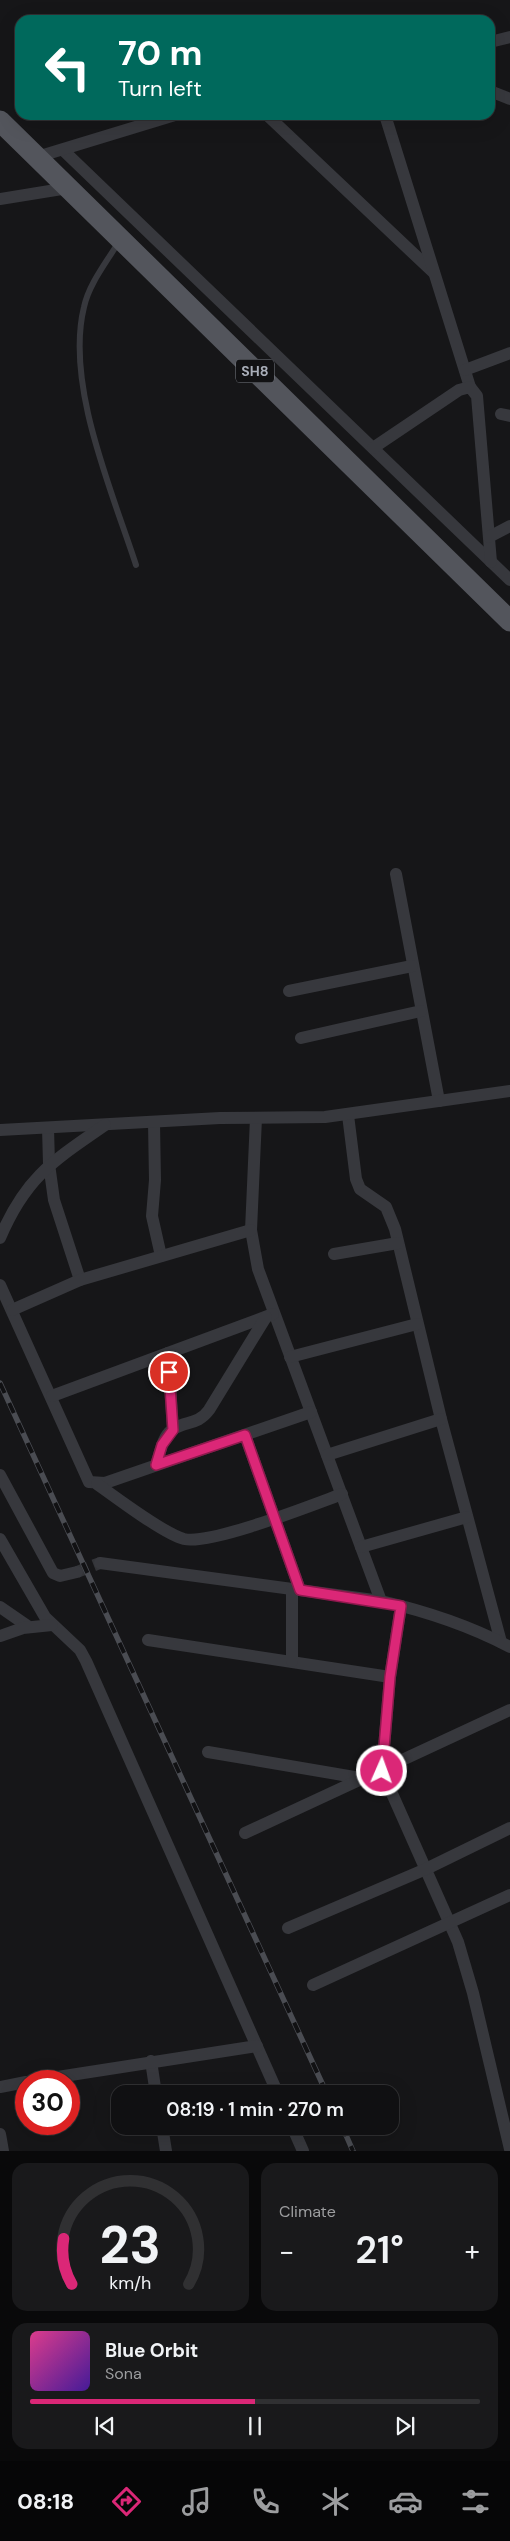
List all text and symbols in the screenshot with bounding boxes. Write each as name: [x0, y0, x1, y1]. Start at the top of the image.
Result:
text: 70 m: [118, 30, 202, 76]
icon: left: [35, 35, 100, 100]
text: Turn left: [118, 74, 202, 103]
road number: SH8: [236, 360, 274, 382]
pin: [148, 1351, 190, 1393]
icon: arrive: [155, 1358, 183, 1386]
position arrow: [355, 1744, 407, 1796]
speed limit sign: 30: [15, 2070, 80, 2135]
text: 08:19 · 1 min · 270 m: [166, 2097, 344, 2122]
text: Climate: [279, 2201, 336, 2222]
text: 23: [100, 2211, 161, 2279]
text: 21°: [355, 2225, 404, 2275]
text: −: [279, 2233, 294, 2270]
text: +: [465, 2233, 480, 2270]
text: km/h: [109, 2271, 152, 2295]
text: Blue Orbit: [105, 2338, 198, 2363]
text: Sona: [105, 2363, 142, 2384]
icon: previous: [91, 2412, 119, 2440]
icon: pause: [241, 2412, 269, 2440]
icon: next: [391, 2412, 419, 2440]
icon: directions: [109, 2484, 144, 2519]
icon: music: [179, 2484, 214, 2519]
icon: phone: [248, 2484, 283, 2519]
icon: climate: [318, 2484, 353, 2519]
icon: car: [388, 2484, 423, 2519]
icon: filters: [458, 2484, 493, 2519]
text: 08:18: [17, 2487, 74, 2516]

